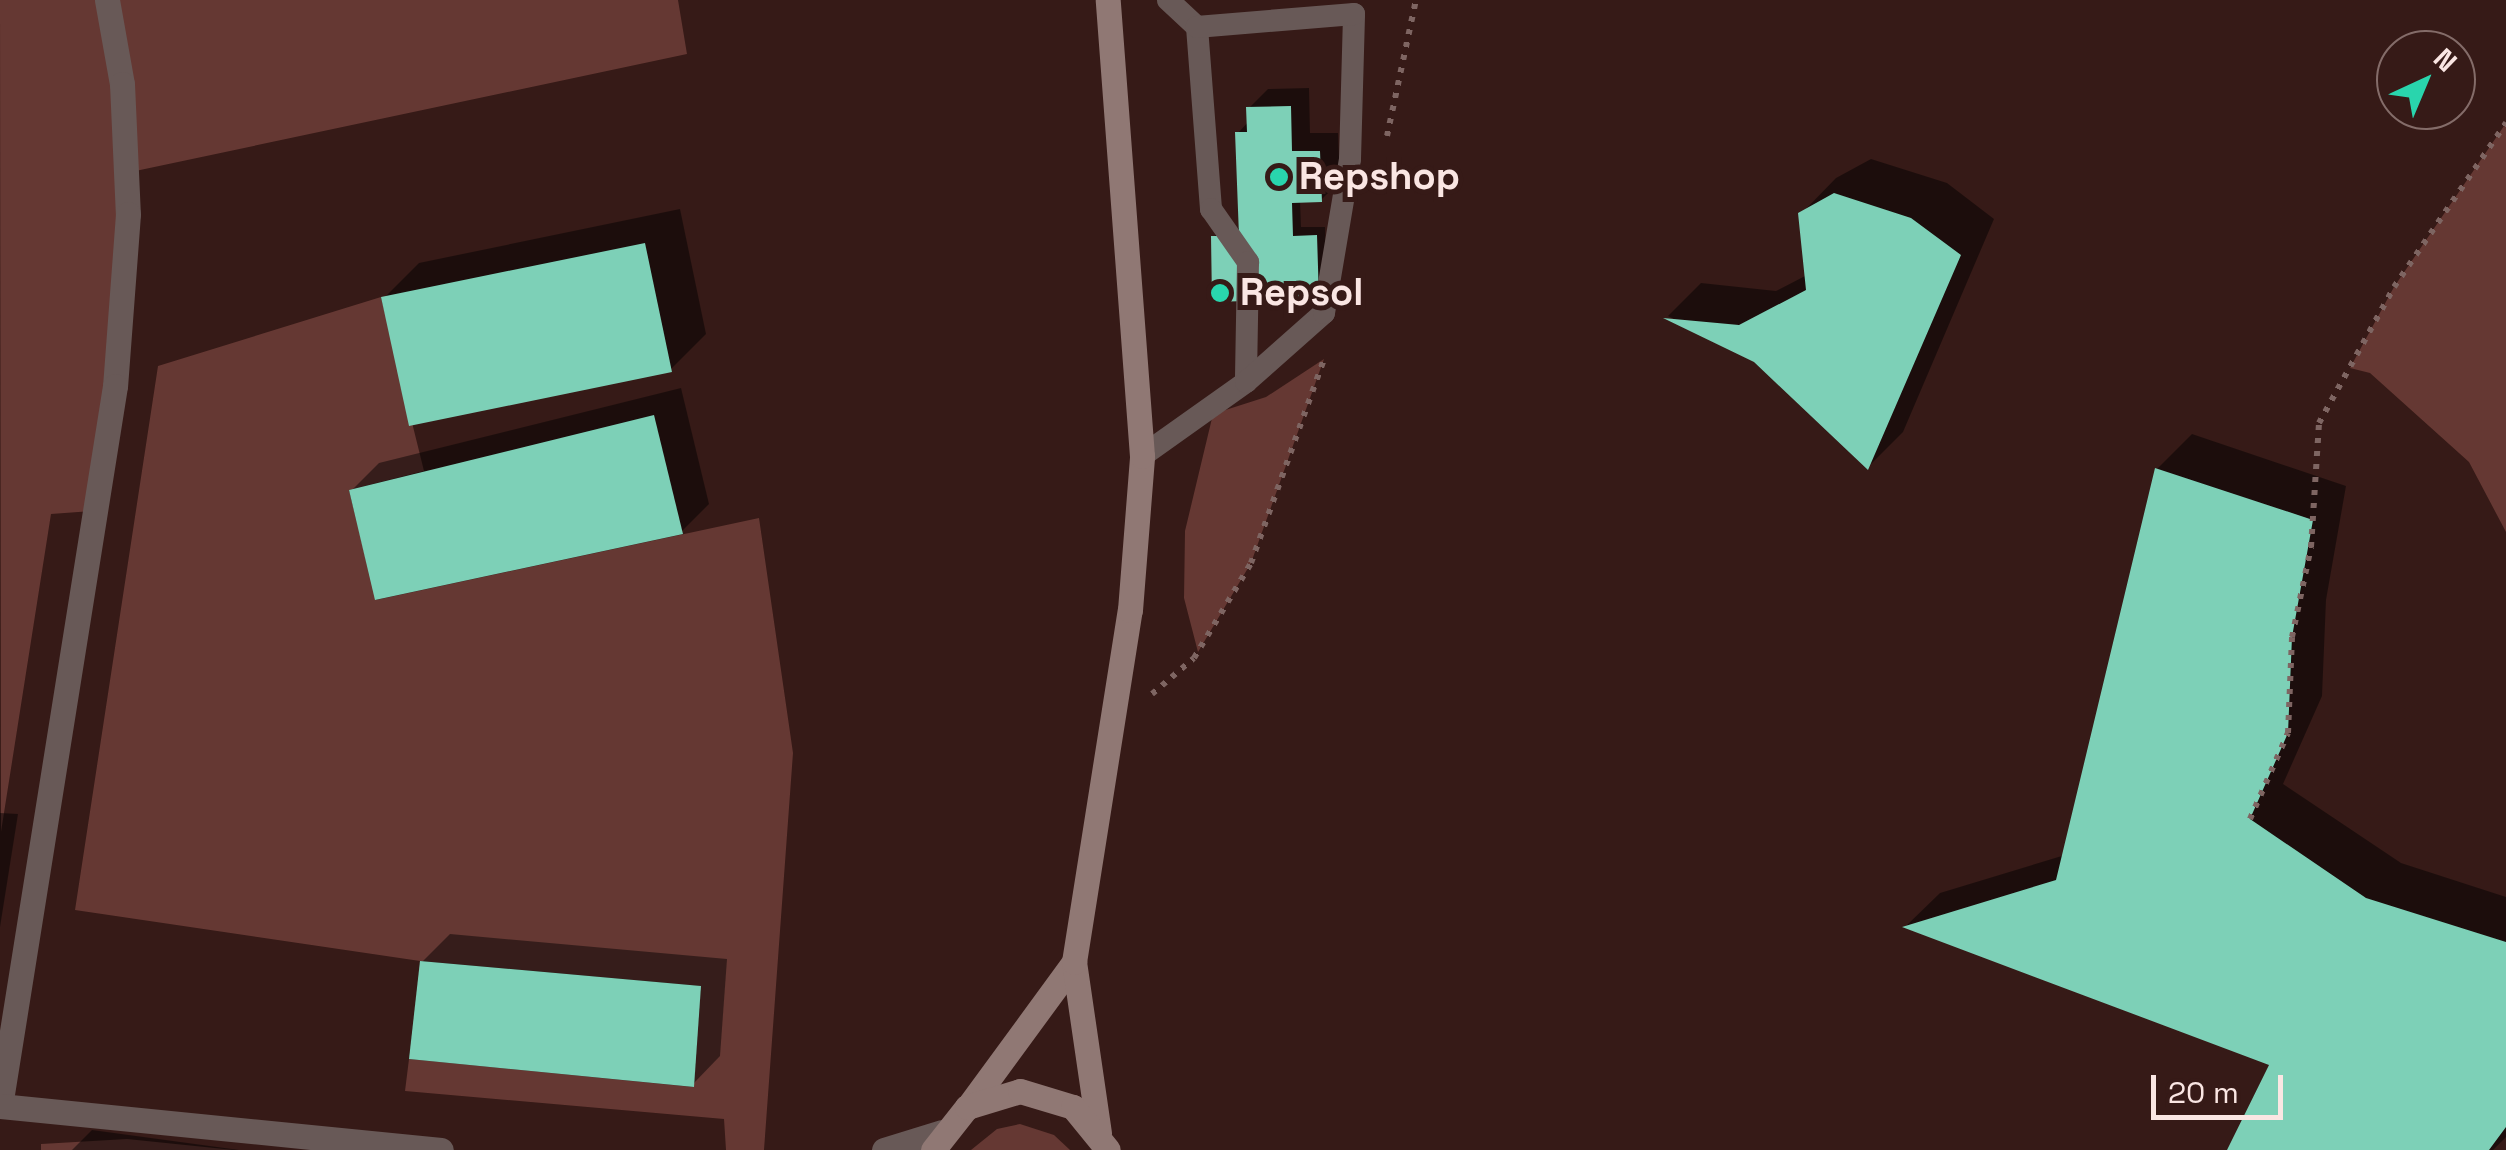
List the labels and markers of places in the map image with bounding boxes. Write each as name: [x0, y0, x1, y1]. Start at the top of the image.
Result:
place label: Repshop: [1299, 154, 1460, 200]
marker: Repshop: [1268, 166, 1290, 188]
place label: Repsol: [1240, 270, 1363, 316]
marker: Repsol: [1209, 282, 1231, 304]

